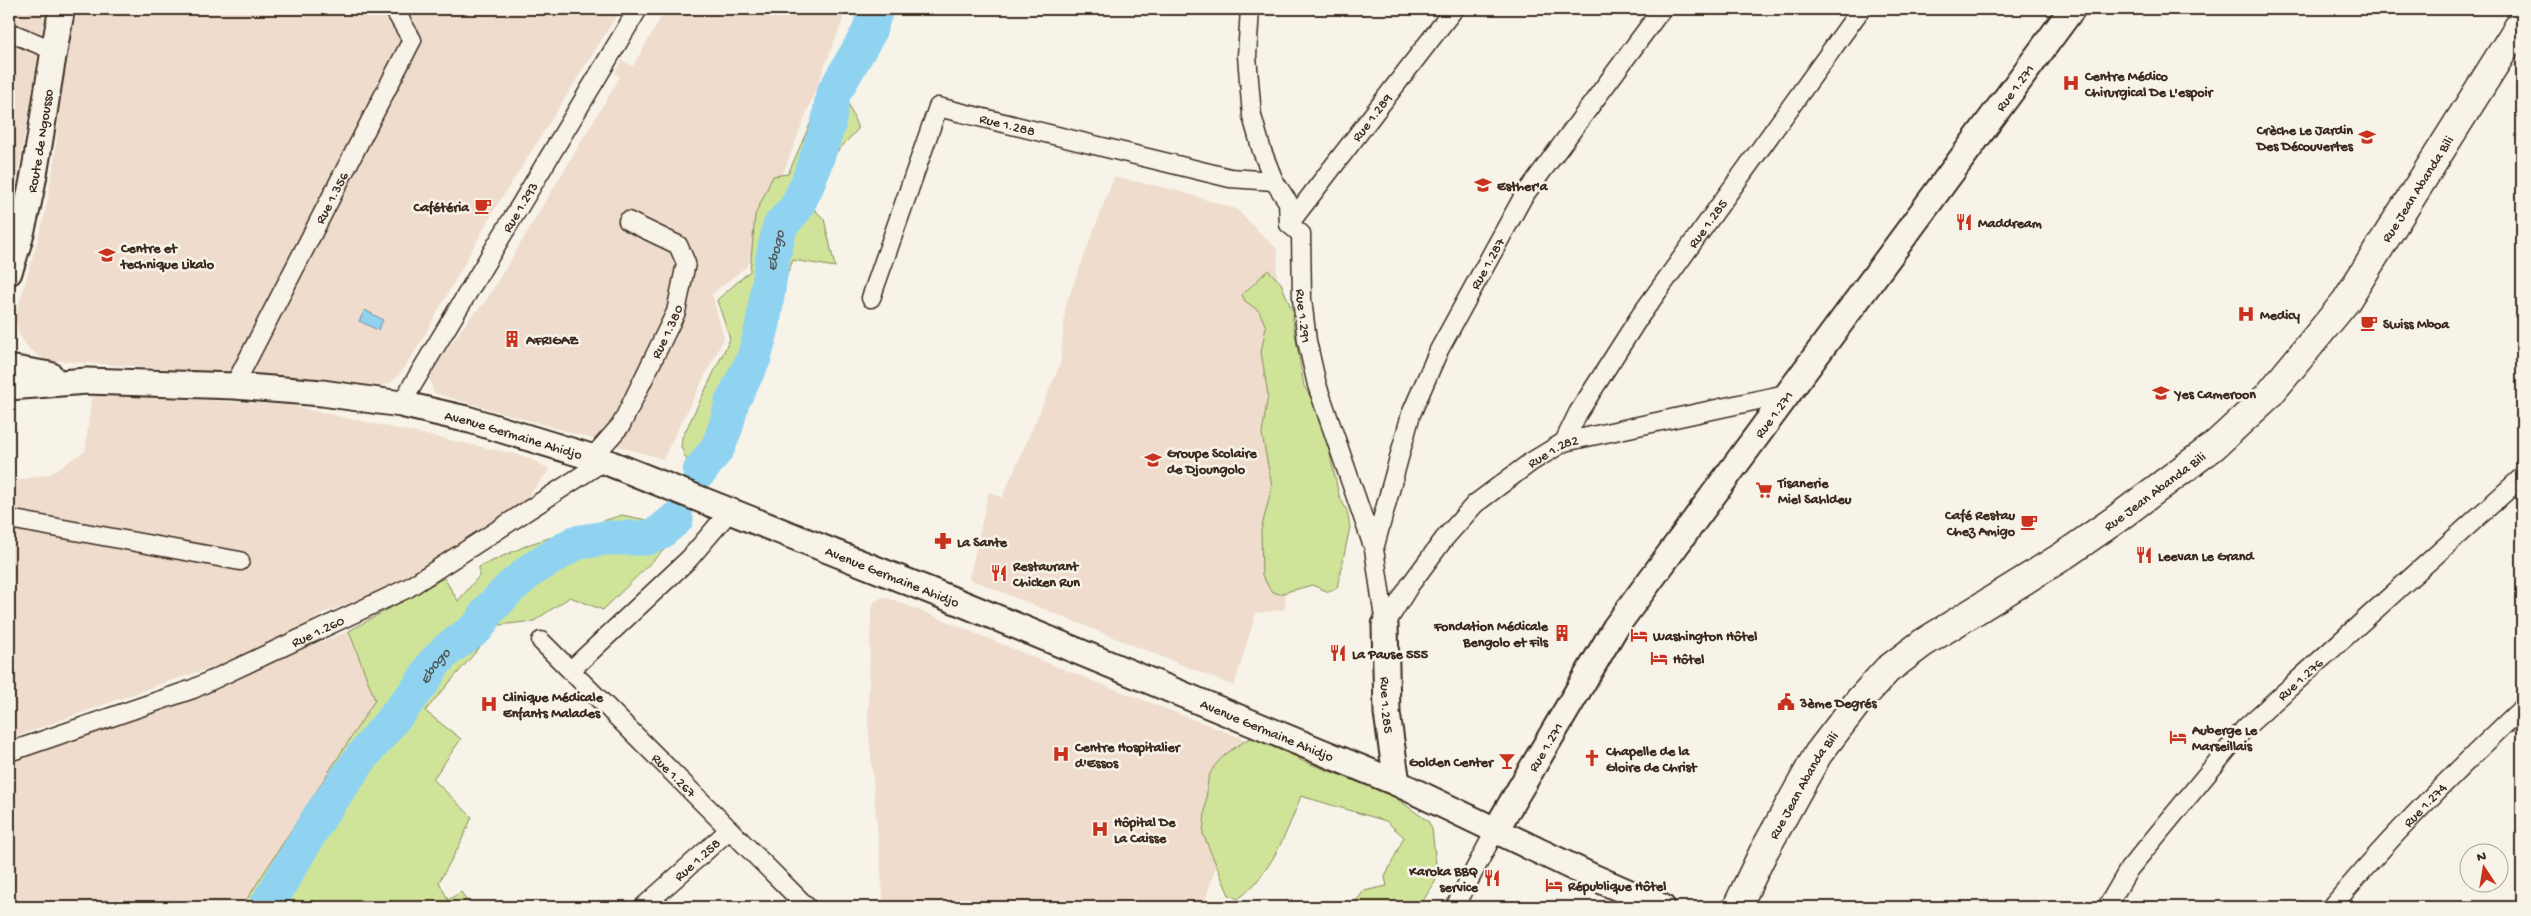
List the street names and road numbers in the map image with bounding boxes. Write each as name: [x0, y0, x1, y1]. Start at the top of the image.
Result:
street label: Rue 1.271: [1993, 62, 2039, 116]
street label: Route de Ngousso: [25, 88, 59, 194]
street label: Rue 1.289: [1349, 91, 1397, 146]
street label: Rue 1.288: [977, 111, 1037, 141]
street label: Rue Jean Abanda Bili: [2379, 133, 2459, 246]
street label: Rue 1.356: [313, 169, 354, 228]
street label: Rue 1.293: [500, 180, 543, 236]
street label: Rue 1.285: [1686, 197, 1732, 252]
street label: Rue 1.287: [1468, 235, 1510, 293]
street label: Rue 1.291: [1291, 289, 1313, 344]
street label: Rue 1.380: [649, 304, 688, 362]
street label: Rue 1.271: [1752, 388, 1798, 442]
street label: Avenue Germaine Ahidjo: [443, 408, 584, 465]
street label: Rue 1.282: [1525, 433, 1580, 473]
street label: Rue Jean Abanda Bili: [2101, 449, 2210, 536]
street label: Avenue Germaine Ahidjo: [822, 544, 961, 612]
street label: Rue 1.260: [289, 613, 348, 652]
street label: Rue 1.276: [2275, 655, 2328, 706]
street label: Rue 1.285: [1375, 677, 1396, 735]
street label: Avenue Germaine Ahidjo: [1197, 697, 1336, 767]
street label: Rue 1.271: [1526, 720, 1568, 776]
street label: Rue Jean Abanda Bili: [1766, 729, 1843, 843]
street label: Rue 1.267: [647, 751, 699, 803]
street label: Rue 1.274: [2401, 780, 2452, 832]
street label: Rue 1.258: [672, 835, 725, 886]

